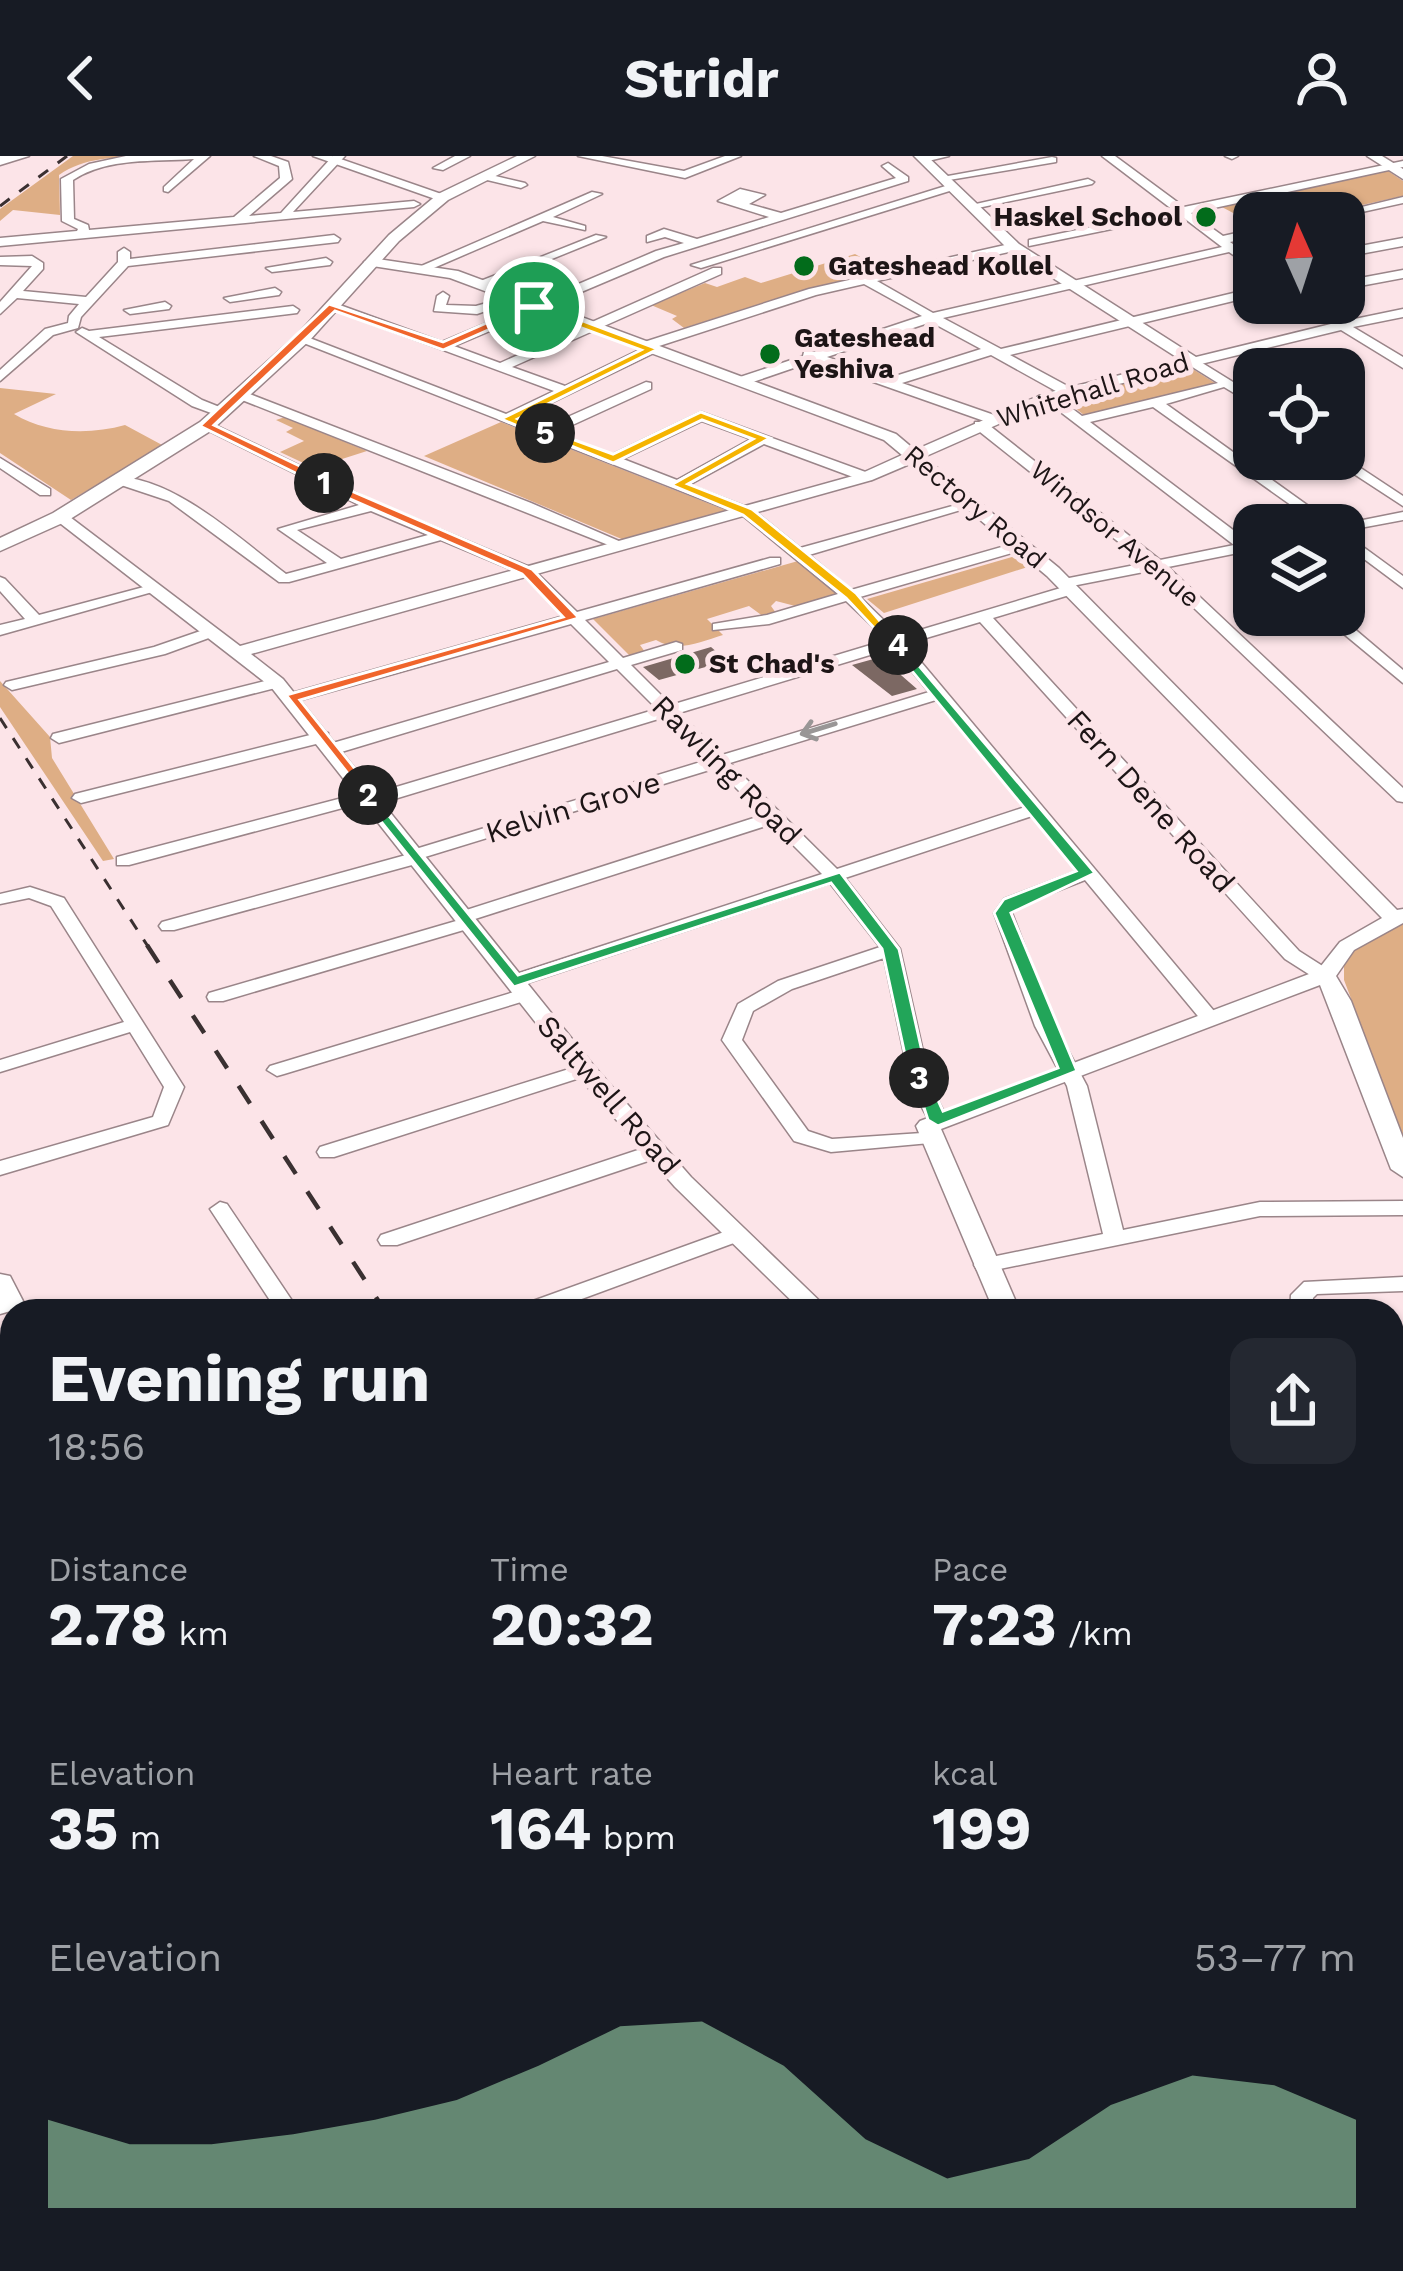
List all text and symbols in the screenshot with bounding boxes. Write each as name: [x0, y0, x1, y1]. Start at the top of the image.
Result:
icon: back: [48, 45, 114, 111]
icon: person: [1289, 45, 1355, 111]
text: Stridr: [624, 47, 779, 110]
north arrow: [1233, 192, 1365, 324]
map controls: [1233, 192, 1365, 636]
place label: Haskel School: [993, 201, 1182, 233]
marker: Haskel School: [1193, 204, 1219, 230]
place label: Gateshead Kollel: [828, 250, 1053, 282]
marker: Gateshead Kollel: [791, 253, 817, 279]
pin: [483, 256, 585, 358]
icon: arrive: [501, 274, 567, 340]
place label: Gateshead Yeshiva: [794, 322, 935, 385]
marker: Gateshead Yeshiva: [757, 341, 783, 367]
street label: Whitehall Road: [993, 346, 1193, 434]
button: locate: [1233, 348, 1365, 480]
pin: 5: [515, 403, 575, 463]
text: 5: [535, 413, 555, 452]
street label: Rectory Road: [898, 438, 1052, 576]
pin: 1: [294, 453, 354, 513]
street label: Windsor Avenue: [1024, 454, 1206, 614]
text: 1: [317, 463, 331, 502]
button: layers: [1233, 504, 1365, 636]
pin: 4: [868, 615, 928, 675]
text: 4: [887, 625, 909, 664]
place label: St Chad's: [709, 648, 835, 680]
marker: St Chad's: [672, 651, 698, 677]
street label: Rawling Road: [645, 688, 809, 852]
street label: Fern Dene Road: [1060, 703, 1242, 899]
one-way arrow: [800, 719, 838, 741]
street label: Kelvin Grove: [481, 764, 665, 850]
pin: 2: [338, 765, 398, 825]
text: 2: [358, 775, 378, 814]
street label: Saltwell Road: [530, 1008, 688, 1182]
pin: 3: [889, 1048, 949, 1108]
text: 3: [909, 1058, 929, 1097]
button: share: [1230, 1338, 1356, 1464]
text: Evening run: [48, 1340, 430, 1417]
text: 18:56: [48, 1424, 145, 1469]
text: Distance: [48, 1550, 188, 1589]
text: Time: [490, 1550, 569, 1589]
text: Pace: [932, 1550, 1008, 1589]
text: 2.78: [48, 1589, 167, 1660]
text: 20:32: [490, 1589, 654, 1660]
text: 7:23: [932, 1589, 1057, 1660]
text: km: [167, 1614, 229, 1653]
text: /km: [1057, 1614, 1133, 1653]
text: Elevation: [48, 1754, 195, 1793]
text: Heart rate: [490, 1754, 653, 1793]
text: kcal: [932, 1754, 997, 1793]
text: 35: [48, 1793, 119, 1864]
text: 164: [490, 1793, 592, 1864]
text: 199: [932, 1793, 1032, 1864]
text: m: [119, 1818, 161, 1857]
text: bpm: [592, 1818, 676, 1857]
text: Elevation: [48, 1935, 222, 1980]
text: 53–77 m: [1194, 1935, 1356, 1980]

